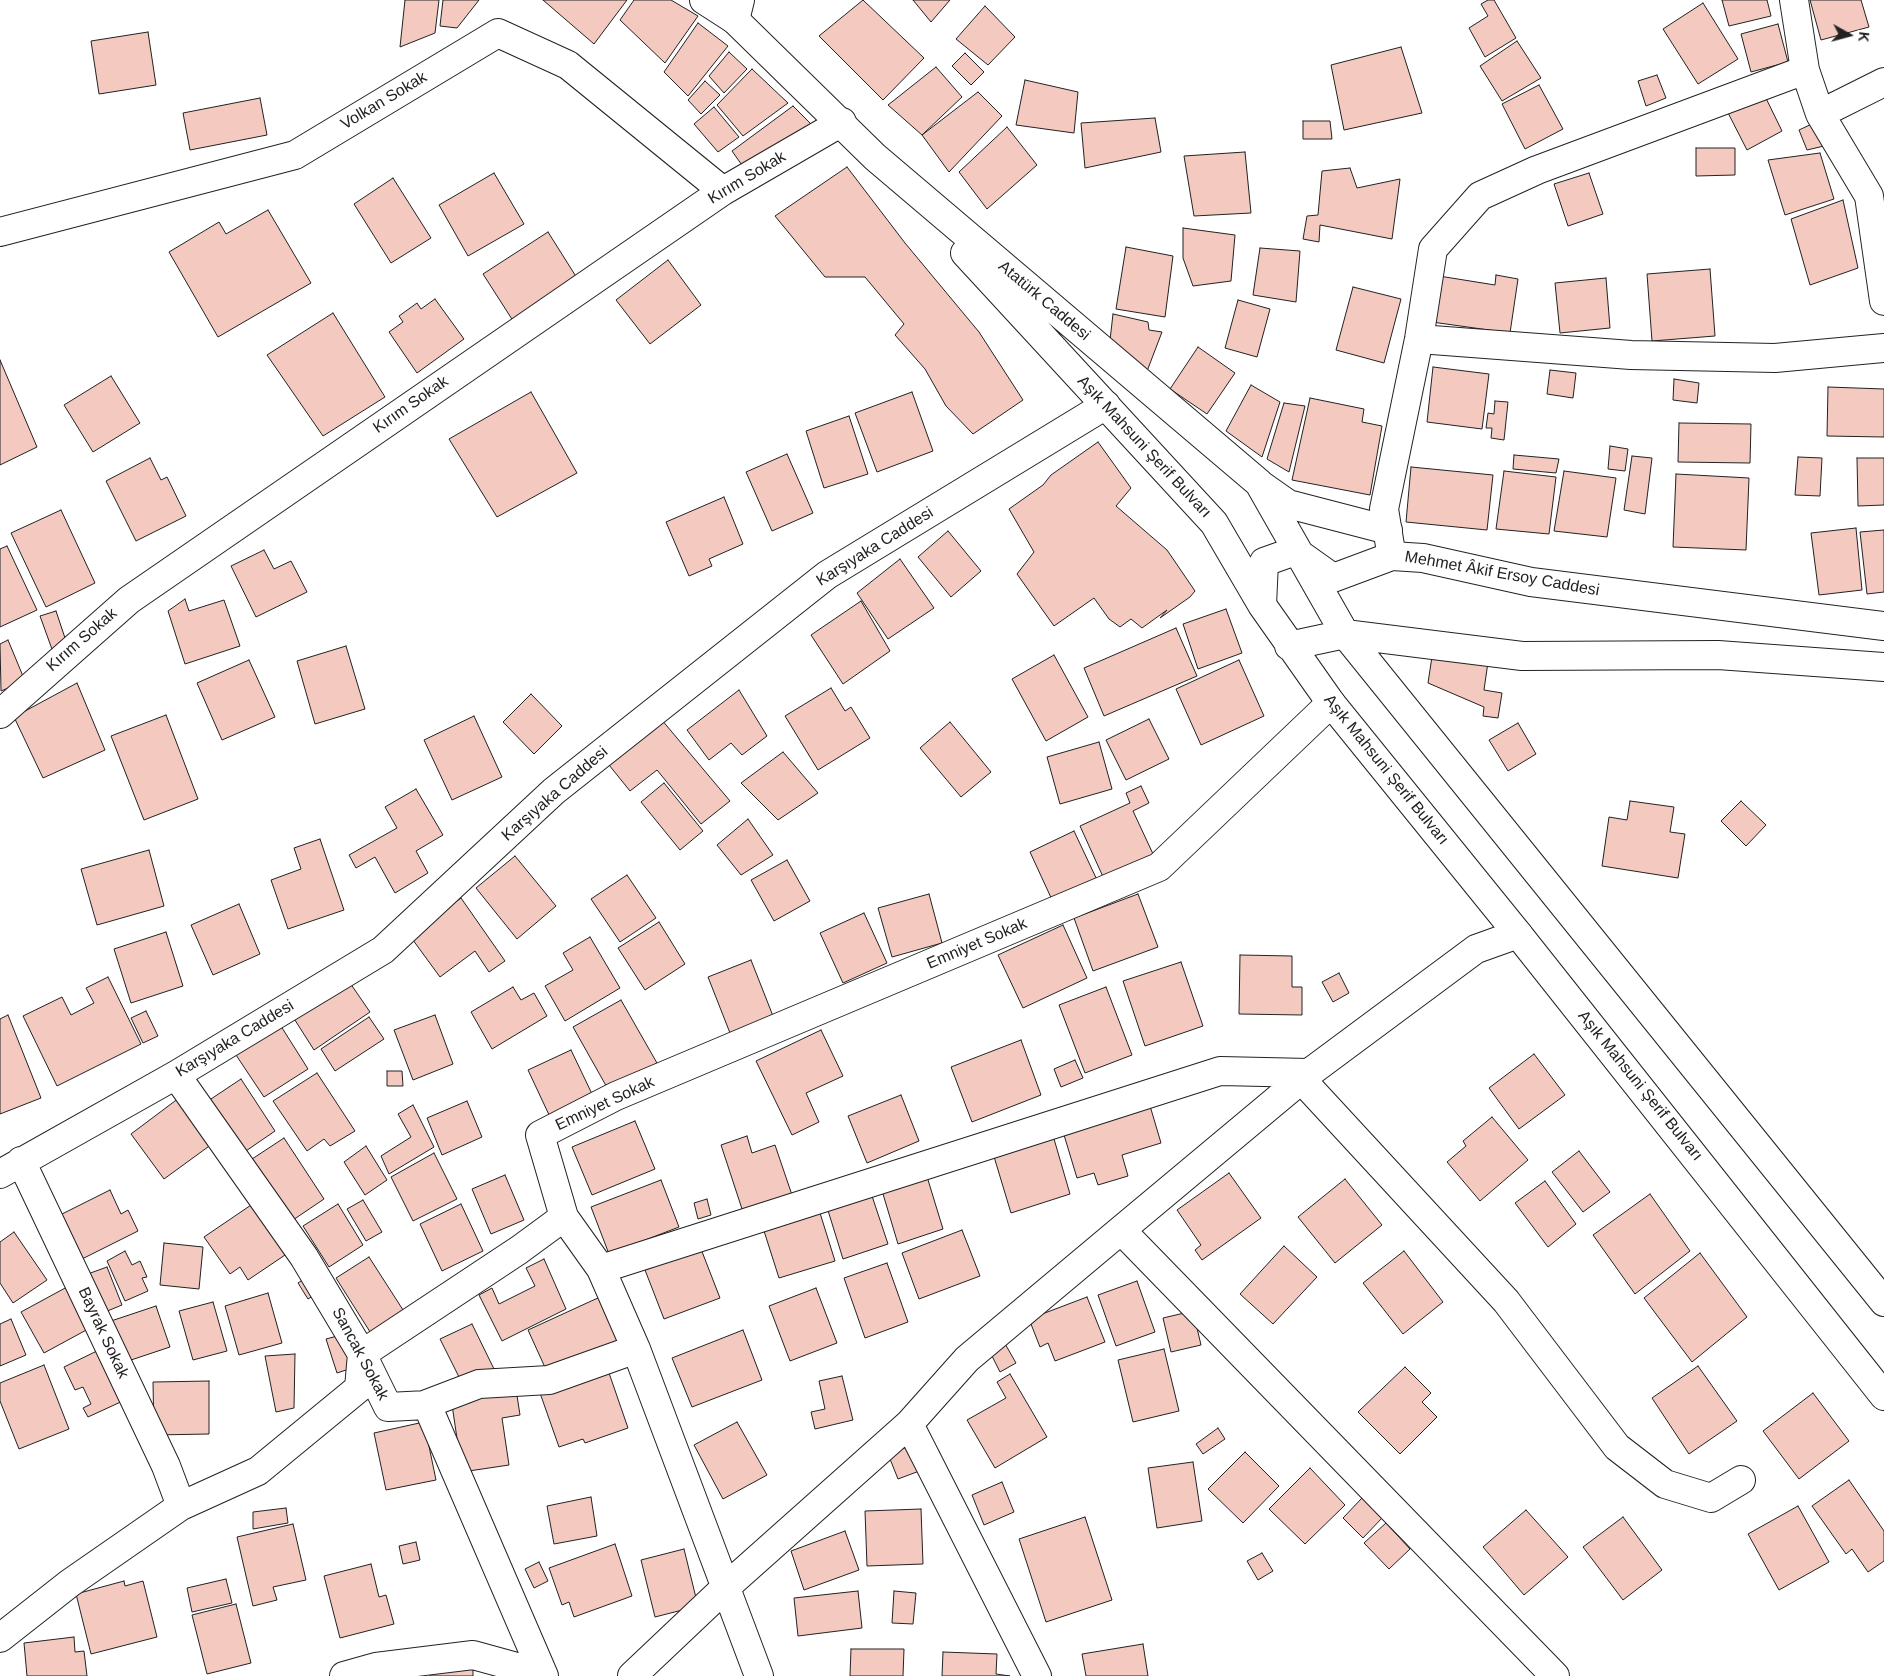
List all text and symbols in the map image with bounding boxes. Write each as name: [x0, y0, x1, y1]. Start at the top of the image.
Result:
north arrow: [1824, 10, 1874, 60]
text: K: [1855, 31, 1872, 43]
street label: Volkan Sokak: [338, 68, 430, 134]
street label: Kırım Sokak: [705, 147, 789, 209]
street label: Atatürk Caddesi: [994, 257, 1094, 345]
street label: Kırım Sokak: [370, 372, 452, 438]
street label: Aşık Mahsuni Şerif Bulvarı: [1073, 372, 1215, 522]
street label: Karşıyaka Caddesi: [813, 503, 937, 591]
street label: Mehmet Âkif Ersoy Caddesi: [1403, 547, 1601, 601]
street label: Kırım Sokak: [43, 604, 121, 676]
street label: Aşık Mahsuni Şerif Bulvarı: [1320, 691, 1452, 849]
street label: Karşıyaka Caddesi: [498, 743, 612, 845]
street label: Emniyet Sokak: [924, 914, 1030, 974]
street label: Karşıyaka Caddesi: [173, 996, 297, 1082]
street label: Aşık Mahsuni Şerif Bulvarı: [1574, 1007, 1706, 1165]
street label: Emniyet Sokak: [553, 1073, 657, 1135]
street label: Bayrak Sokak: [73, 1284, 133, 1382]
street label: Sancak Sokak: [328, 1304, 392, 1404]

